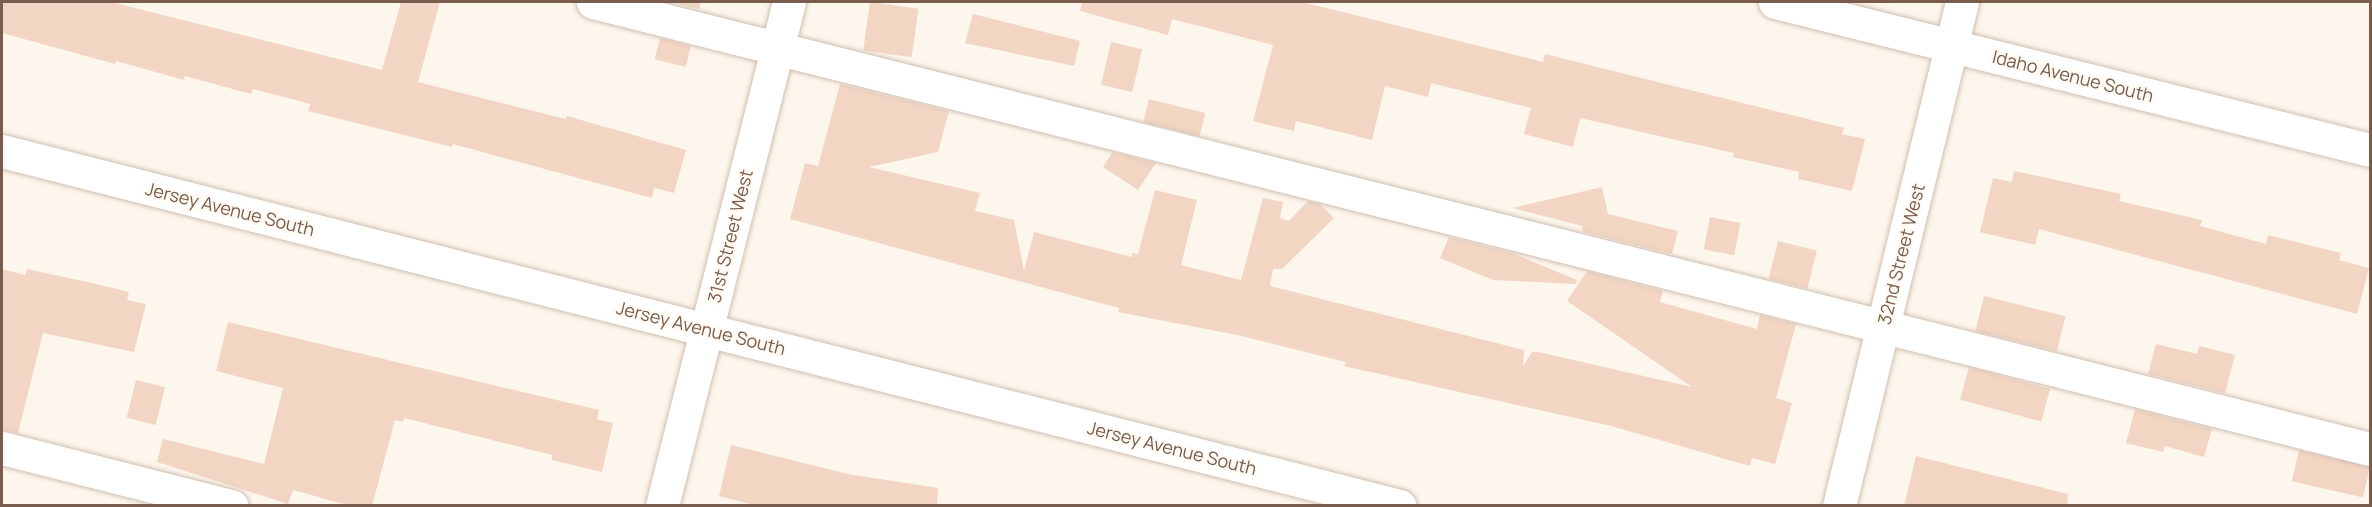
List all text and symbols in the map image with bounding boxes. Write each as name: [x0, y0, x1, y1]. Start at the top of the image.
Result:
street label: Idaho Avenue South: [1990, 46, 2156, 106]
street label: 31st Street West: [703, 167, 757, 305]
street label: Jersey Avenue South: [143, 178, 317, 240]
street label: 32nd Street West: [1873, 181, 1929, 327]
street label: Jersey Avenue South: [614, 297, 788, 359]
street label: Jersey Avenue South: [1085, 417, 1259, 479]

